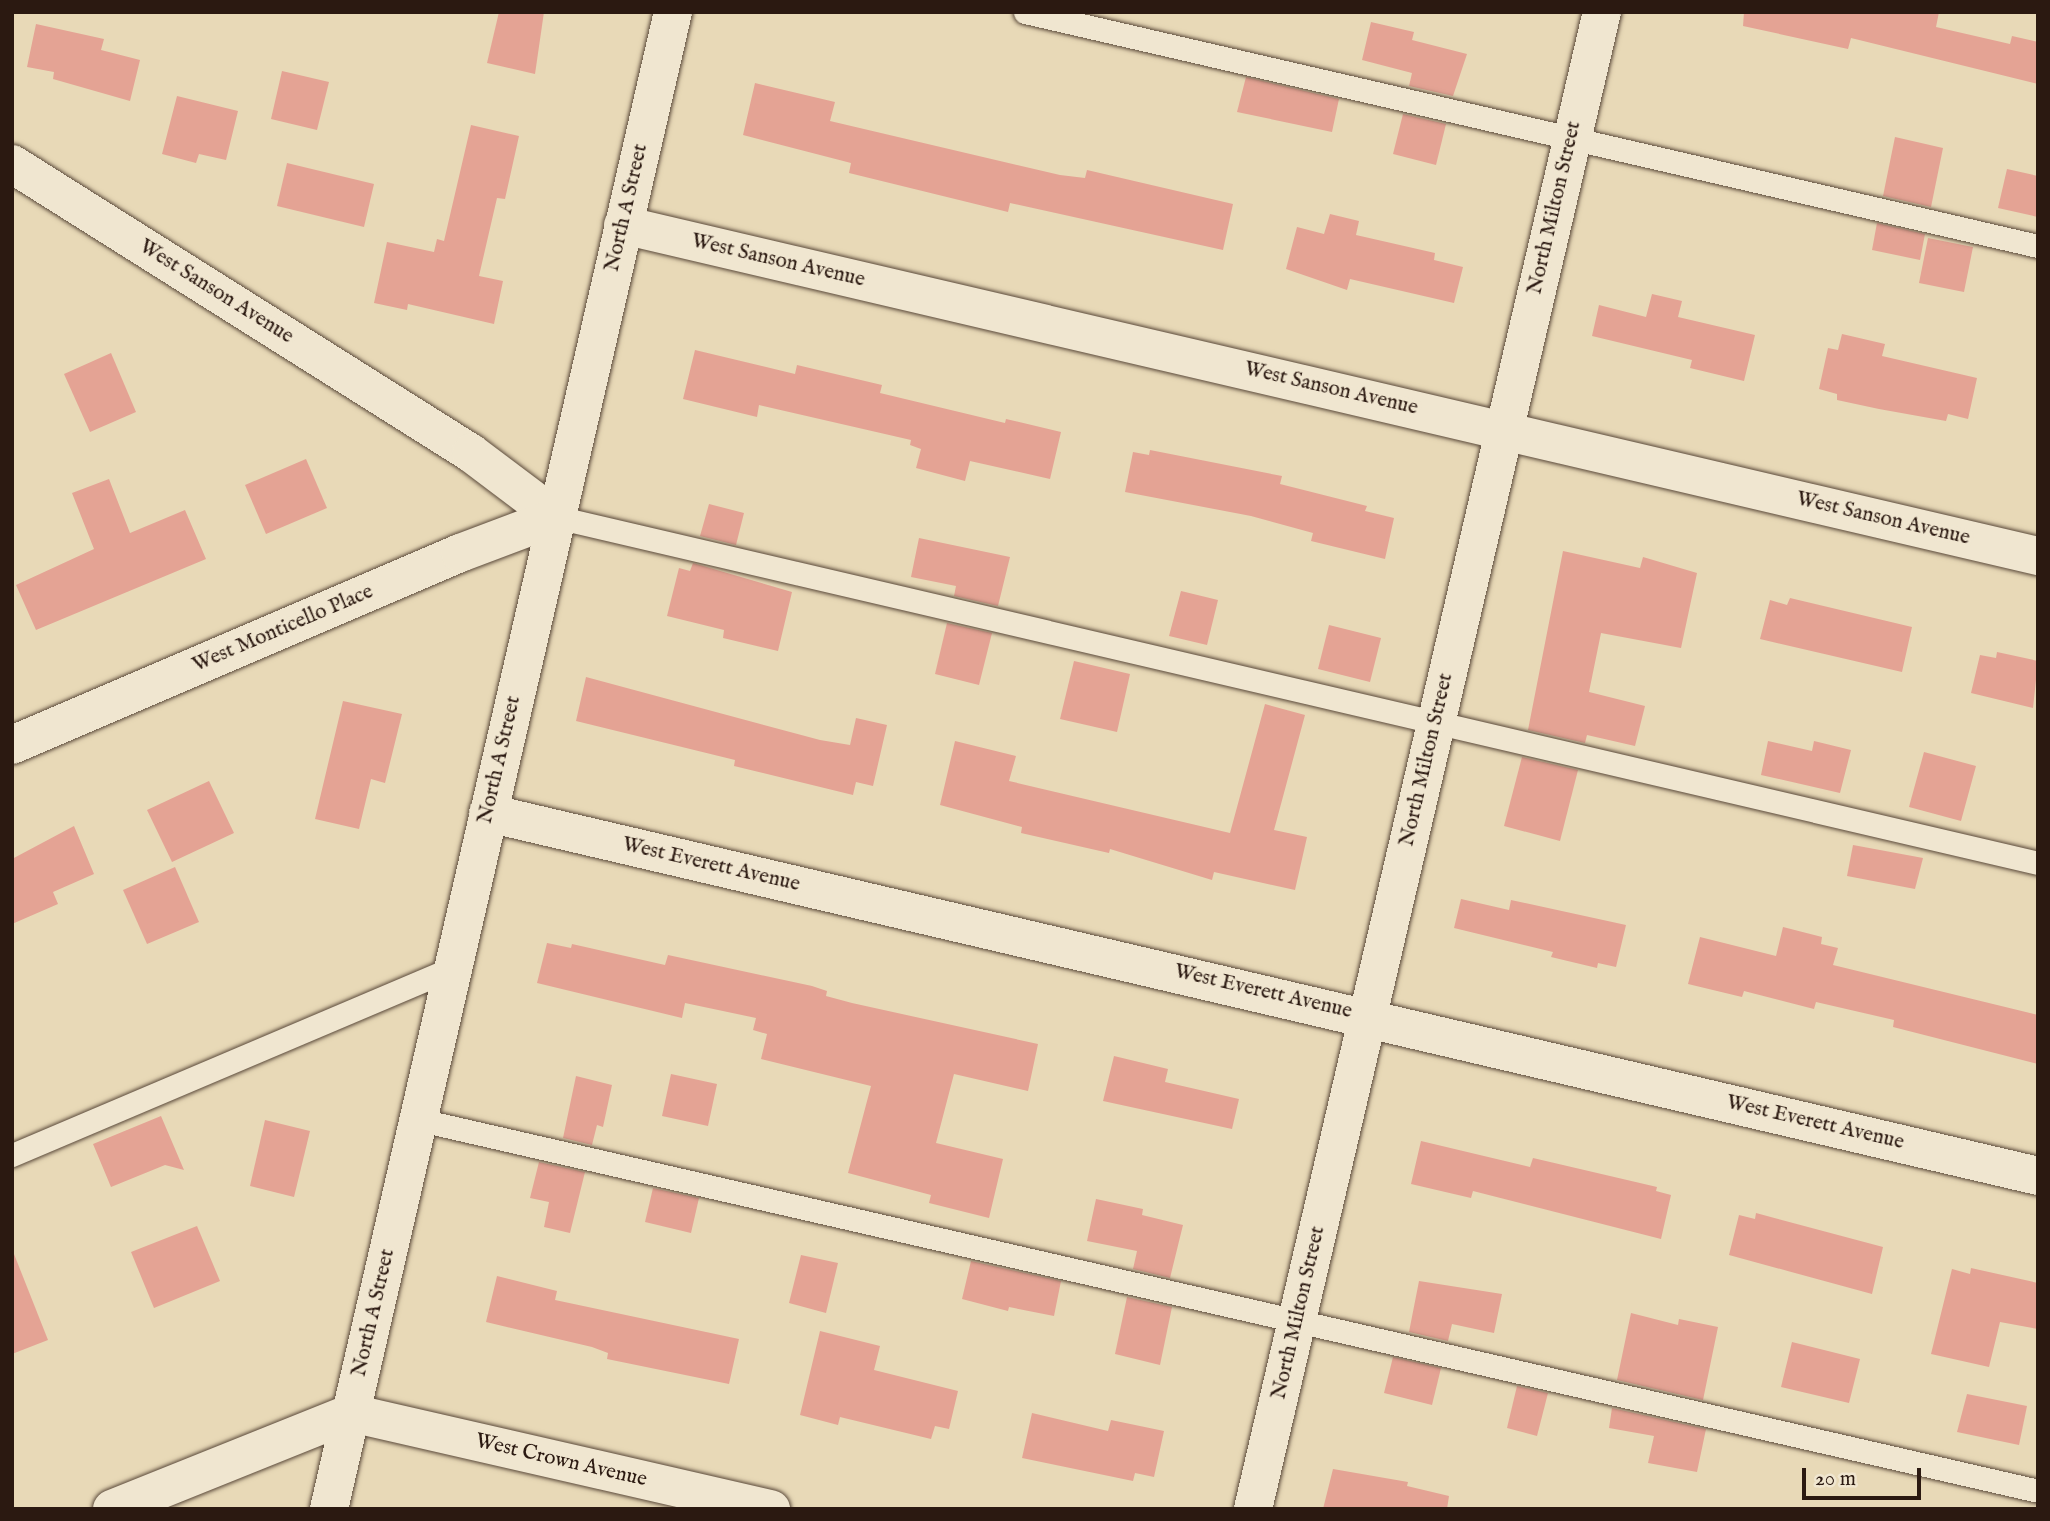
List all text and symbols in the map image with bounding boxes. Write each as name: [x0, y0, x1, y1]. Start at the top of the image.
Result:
street label: North Milton Street: [1523, 119, 1587, 297]
street label: North A Street: [600, 142, 654, 274]
street label: West Sanson Avenue: [689, 229, 867, 293]
street label: West Sanson Avenue: [134, 234, 298, 350]
street label: West Sanson Avenue: [1242, 357, 1420, 421]
street label: West Sanson Avenue: [1794, 487, 1972, 551]
street label: West Monticello Place: [189, 580, 377, 678]
street label: North Milton Street: [1395, 671, 1459, 849]
street label: North A Street: [473, 694, 527, 826]
street label: West Everett Avenue: [620, 832, 802, 898]
street label: West Everett Avenue: [1172, 959, 1354, 1025]
street label: West Everett Avenue: [1724, 1090, 1906, 1156]
street label: North Milton Street: [1267, 1224, 1331, 1402]
street label: North A Street: [347, 1247, 401, 1379]
street label: West Crown Avenue: [473, 1429, 649, 1493]
scale bar: [1805, 1454, 1924, 1498]
text: 20 m: [1815, 1466, 1856, 1493]

